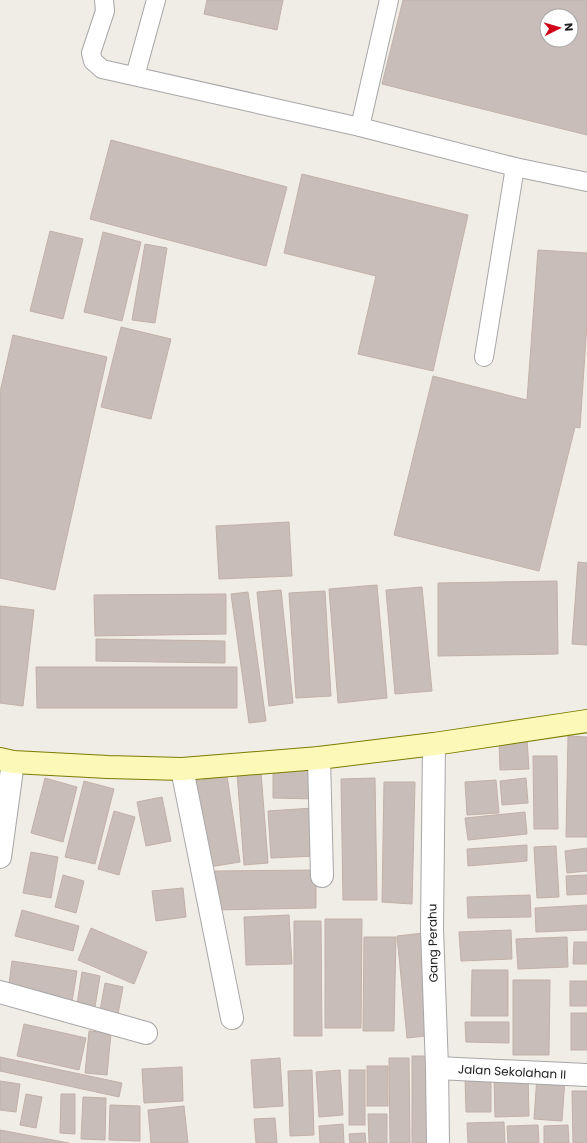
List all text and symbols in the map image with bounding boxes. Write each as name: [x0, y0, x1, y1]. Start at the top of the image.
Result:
north arrow: [539, 8, 579, 48]
text: N: [561, 22, 577, 32]
street label: Gang Perahu: [423, 903, 442, 983]
street label: Jalan Sekolahan II: [457, 1060, 567, 1083]

